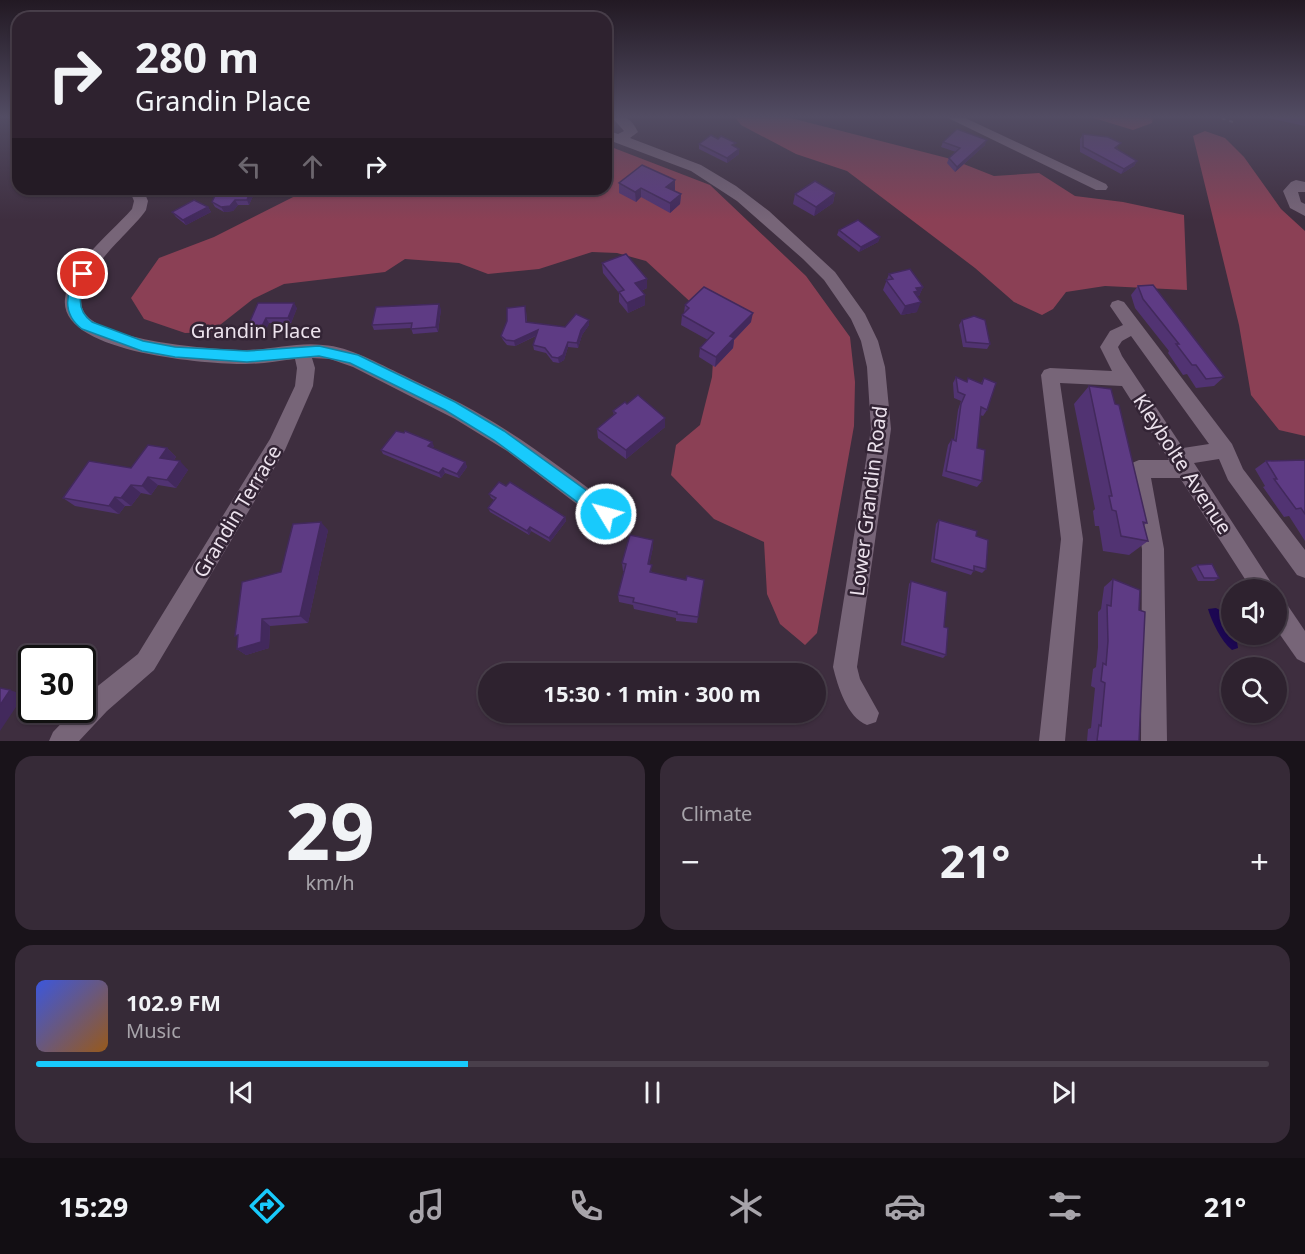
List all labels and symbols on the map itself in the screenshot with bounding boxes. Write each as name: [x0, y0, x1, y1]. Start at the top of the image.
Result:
pin: [57, 248, 108, 299]
street label: Grandin Place: [191, 317, 321, 344]
street label: Kleybolte Avenue: [1128, 389, 1238, 539]
street label: Lower Grandin Road: [843, 404, 893, 598]
street label: Grandin Terrace: [187, 440, 287, 582]
position arrow: [574, 482, 638, 546]
speed limit sign: 30: [18, 645, 96, 723]

